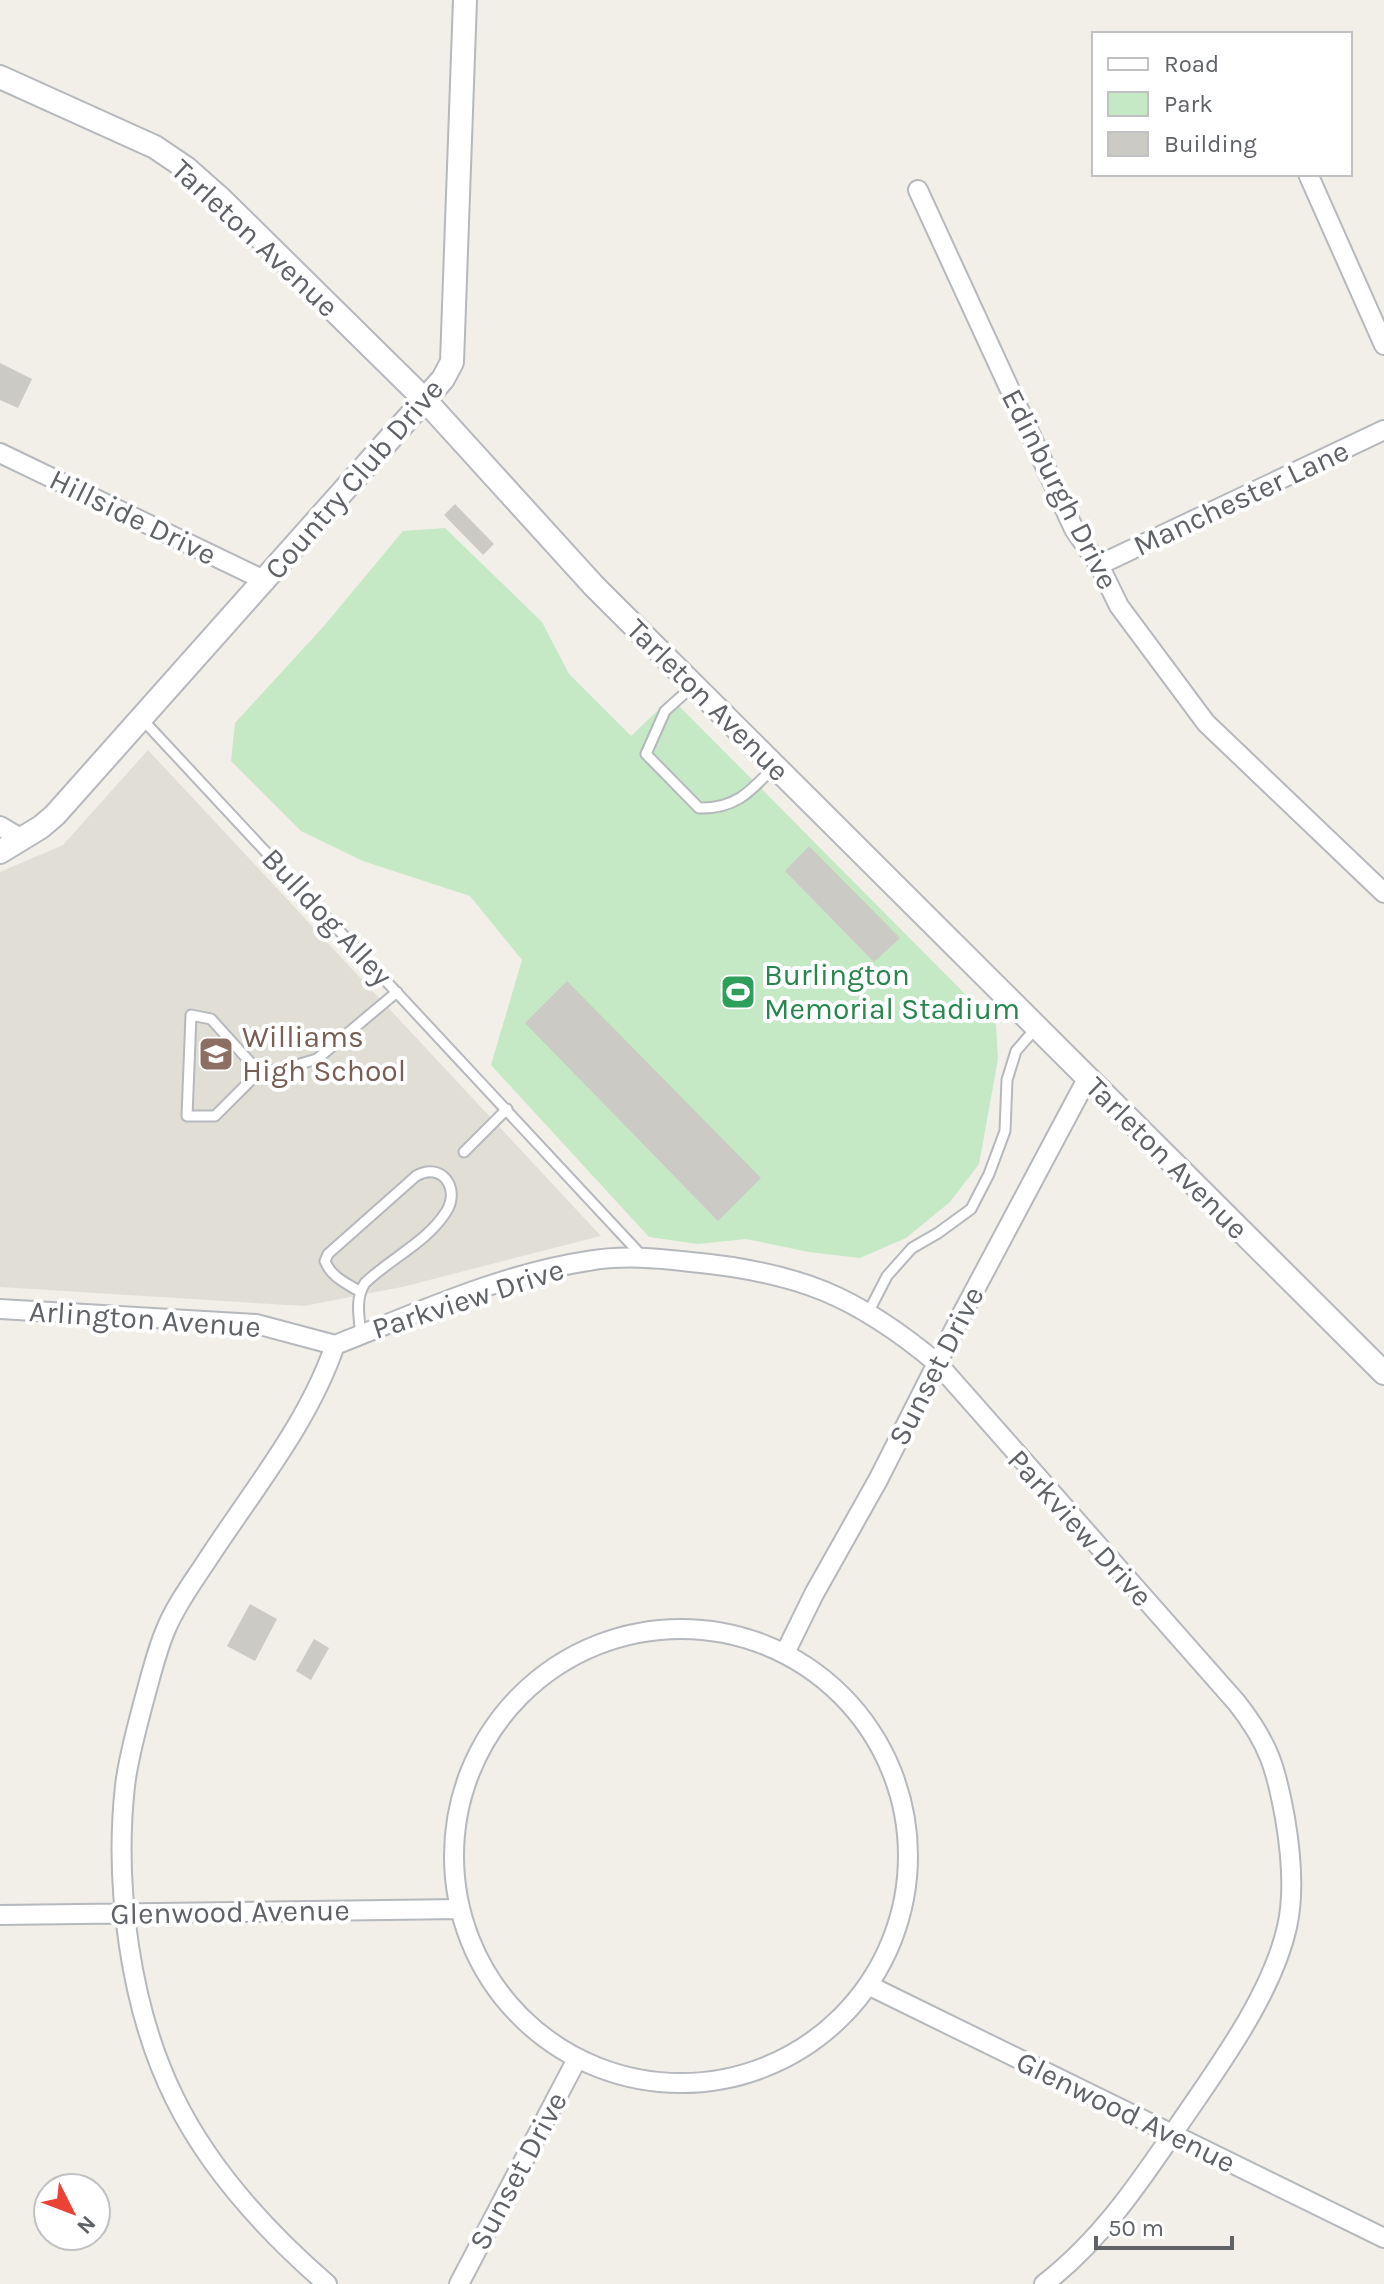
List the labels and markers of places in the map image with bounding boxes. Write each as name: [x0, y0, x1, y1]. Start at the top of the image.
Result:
place label: Burlington Memorial Stadium: [764, 957, 1020, 1027]
sports icon: Burlington Memorial Stadium: [719, 973, 757, 1011]
place label: Williams High School: [242, 1019, 406, 1089]
school or university icon: Williams High School: [197, 1035, 235, 1073]

